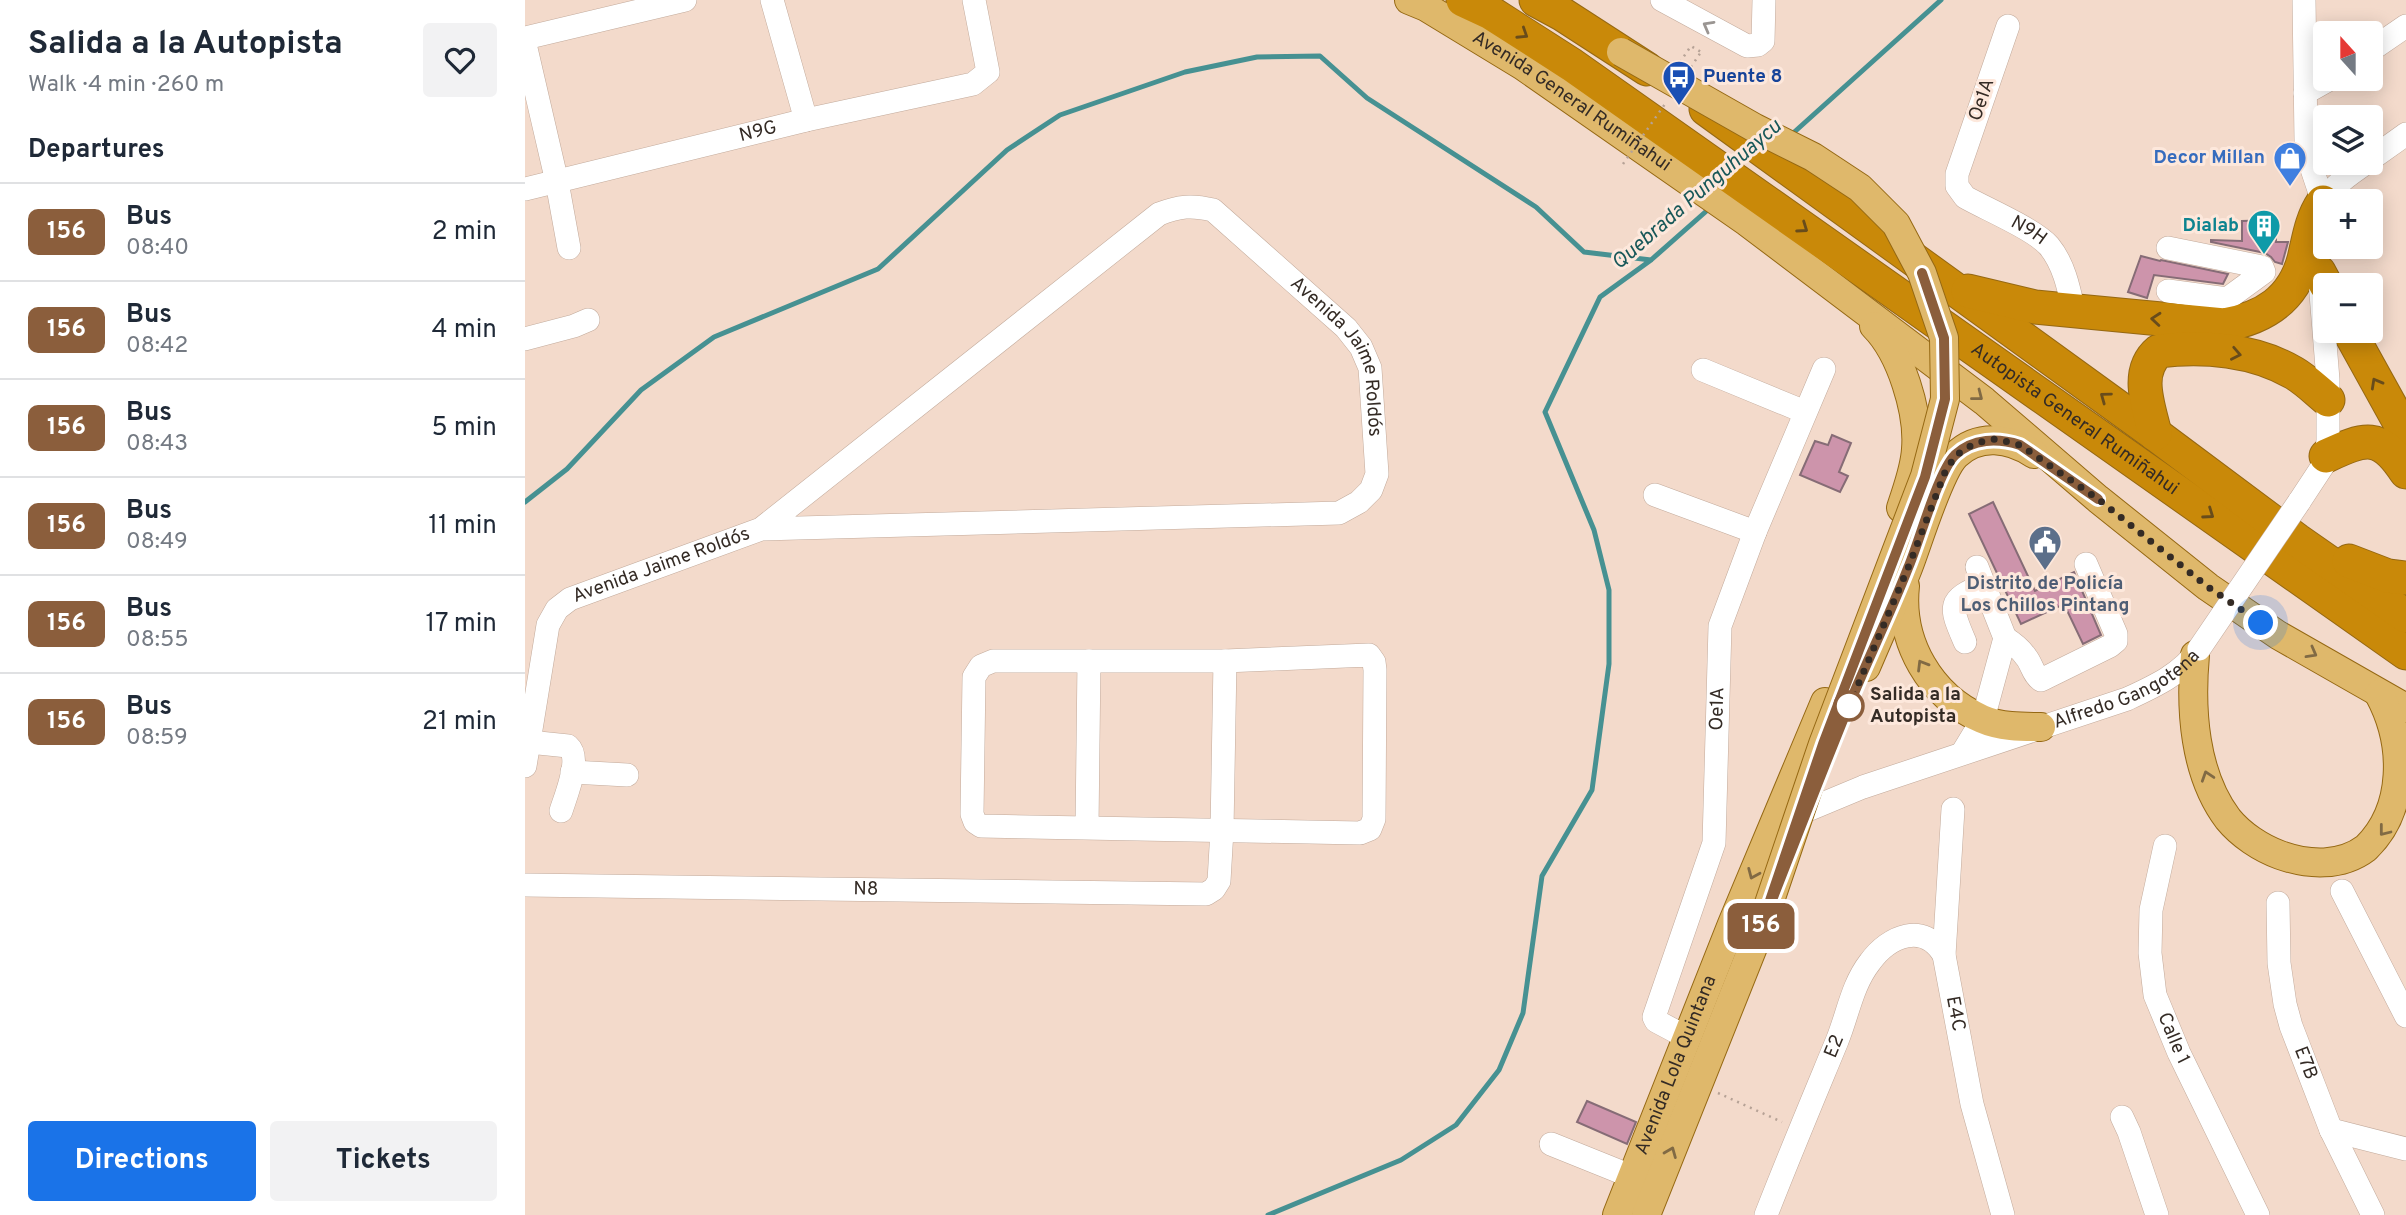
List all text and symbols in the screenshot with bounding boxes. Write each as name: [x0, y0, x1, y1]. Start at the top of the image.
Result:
one-way arrow: [1702, 21, 1715, 34]
north arrow: [2313, 21, 2383, 91]
map controls: [2313, 21, 2383, 343]
button: heart: [423, 23, 497, 97]
text: Salida a la Autopista: [28, 24, 343, 66]
one-way arrow: [1515, 25, 1528, 38]
street label: Avenida General Rumiñahui: [1468, 26, 1676, 177]
bus stop icon: Puente 8: [1660, 58, 1698, 107]
place label: Puente 8: [1703, 65, 1782, 89]
text: Walk · 4 min · 260 m: [28, 71, 224, 100]
street label: Oe1A: [1964, 76, 2000, 124]
button: layers: [2313, 105, 2383, 175]
water label: Quebrada Punguhuaycu: [1606, 113, 1788, 276]
street label: N9G: [737, 116, 779, 148]
text: Departures: [28, 134, 165, 167]
shop icon: Decor Millan: [2271, 139, 2309, 188]
place label: Decor Millan: [2154, 146, 2265, 170]
button: +: [2313, 189, 2383, 259]
text: Bus: [126, 201, 172, 234]
building icon: Dialab: [2245, 207, 2283, 256]
street label: N9H: [2006, 211, 2052, 251]
place label: Dialab: [2182, 214, 2239, 238]
text: 2 min: [432, 216, 497, 249]
text: 156: [47, 217, 86, 247]
one-way arrow: [1795, 220, 1808, 232]
text: 08:40: [126, 234, 189, 263]
street label: Avenida Jaime Roldós: [1285, 272, 1387, 437]
button: −: [2313, 273, 2383, 343]
text: Bus: [126, 299, 172, 332]
one-way arrow: [2150, 312, 2161, 327]
text: 4 min: [431, 314, 497, 347]
text: 156: [47, 315, 86, 345]
text: 08:42: [126, 332, 188, 361]
street label: Autopista General Rumiñahui: [1966, 338, 2183, 501]
one-way arrow: [2230, 345, 2242, 360]
one-way arrow: [2371, 378, 2384, 391]
one-way arrow: [1970, 388, 1983, 401]
one-way arrow: [2100, 393, 2113, 406]
text: Bus: [126, 397, 172, 430]
text: 5 min: [431, 412, 497, 445]
text: 156: [47, 413, 86, 443]
text: 08:43: [126, 430, 188, 459]
text: Bus: [126, 495, 172, 528]
one-way arrow: [2201, 506, 2214, 518]
text: 11 min: [428, 510, 497, 543]
text: 156: [47, 511, 86, 541]
street label: Avenida Jaime Roldós: [570, 522, 753, 609]
public building icon: Distrito de Policía Los Chillos Pintang: [2026, 523, 2064, 572]
text: 08:49: [126, 528, 188, 557]
place label: Distrito de Policía Los Chillos Pintang: [1961, 572, 2129, 618]
text: Bus: [126, 593, 172, 626]
your location: [2243, 605, 2278, 640]
text: 17 min: [425, 608, 497, 641]
text: 156: [47, 609, 86, 639]
text: 08:55: [126, 626, 189, 655]
street label: Alfredo Gangotena: [2050, 645, 2206, 735]
one-way arrow: [2304, 645, 2317, 658]
one-way arrow: [1918, 660, 1931, 673]
place label: Salida a la Autopista: [1870, 683, 1961, 729]
street label: Oe1A: [1705, 687, 1730, 731]
text: Bus: [126, 691, 172, 724]
marker: Salida a la Autopista: [1834, 691, 1864, 721]
text: 21 min: [422, 706, 497, 739]
text: 156: [47, 707, 86, 737]
text: 08:59: [126, 724, 188, 753]
one-way arrow: [2201, 771, 2215, 783]
one-way arrow: [2379, 823, 2392, 835]
one-way arrow: [1747, 867, 1761, 880]
street label: N8: [853, 877, 879, 902]
line badge: 156: [1721, 903, 1801, 949]
text: 156: [1741, 911, 1781, 941]
street label: Avenida Lola Quintana: [1630, 972, 1722, 1159]
street label: E4C: [1940, 994, 1970, 1033]
street label: Calle 1: [2152, 1009, 2195, 1069]
street label: E2: [1819, 1031, 1850, 1062]
street label: E7B: [2288, 1043, 2323, 1083]
button: Directions: [28, 1121, 256, 1201]
button: Tickets: [270, 1121, 497, 1201]
one-way arrow: [1663, 1146, 1677, 1158]

